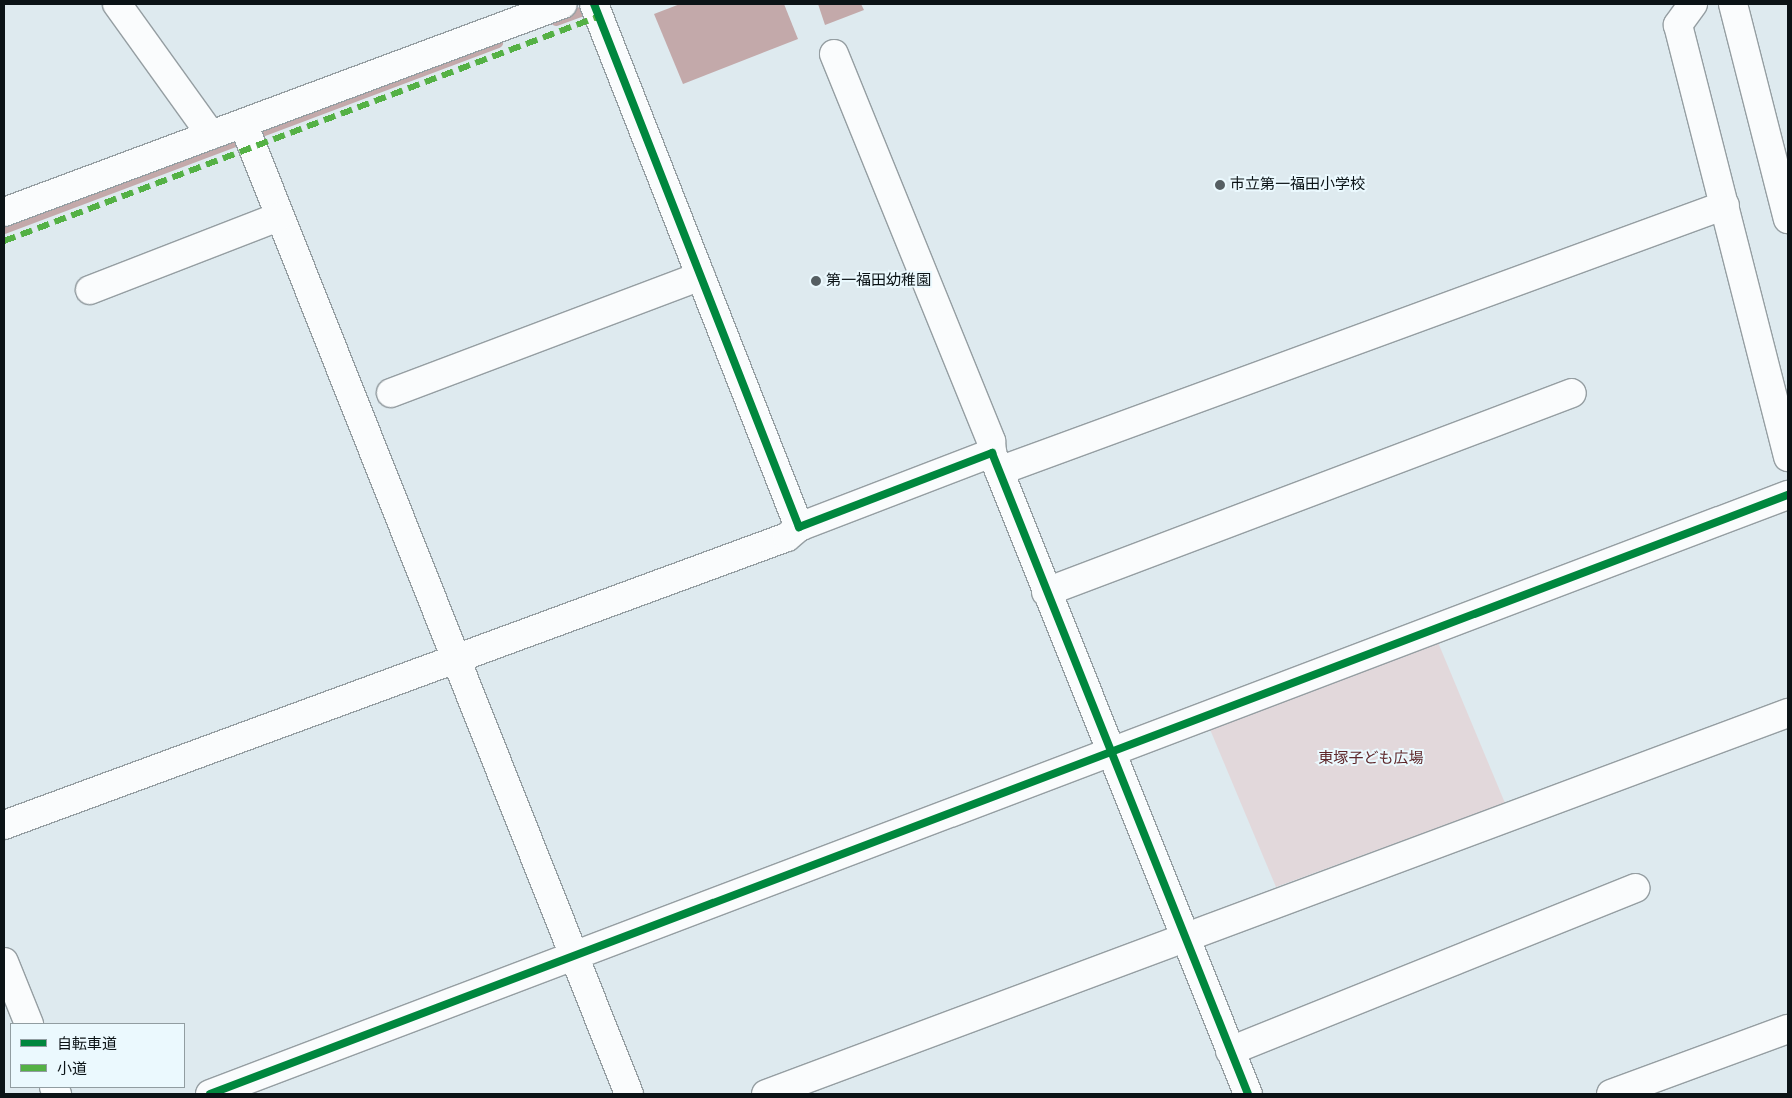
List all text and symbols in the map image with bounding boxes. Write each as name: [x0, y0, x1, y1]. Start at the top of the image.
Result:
place label: 市立第一福田小学校: [1230, 176, 1365, 194]
marker: 市立第一福田小学校: [1214, 179, 1226, 191]
place label: 第一福田幼稚園: [826, 272, 931, 290]
marker: 第一福田幼稚園: [810, 275, 822, 287]
park label: 東塚子ども広場: [1319, 750, 1423, 768]
legend: [10, 1023, 185, 1088]
text: 自転車道: [57, 1035, 117, 1053]
text: 小道: [57, 1060, 87, 1078]

